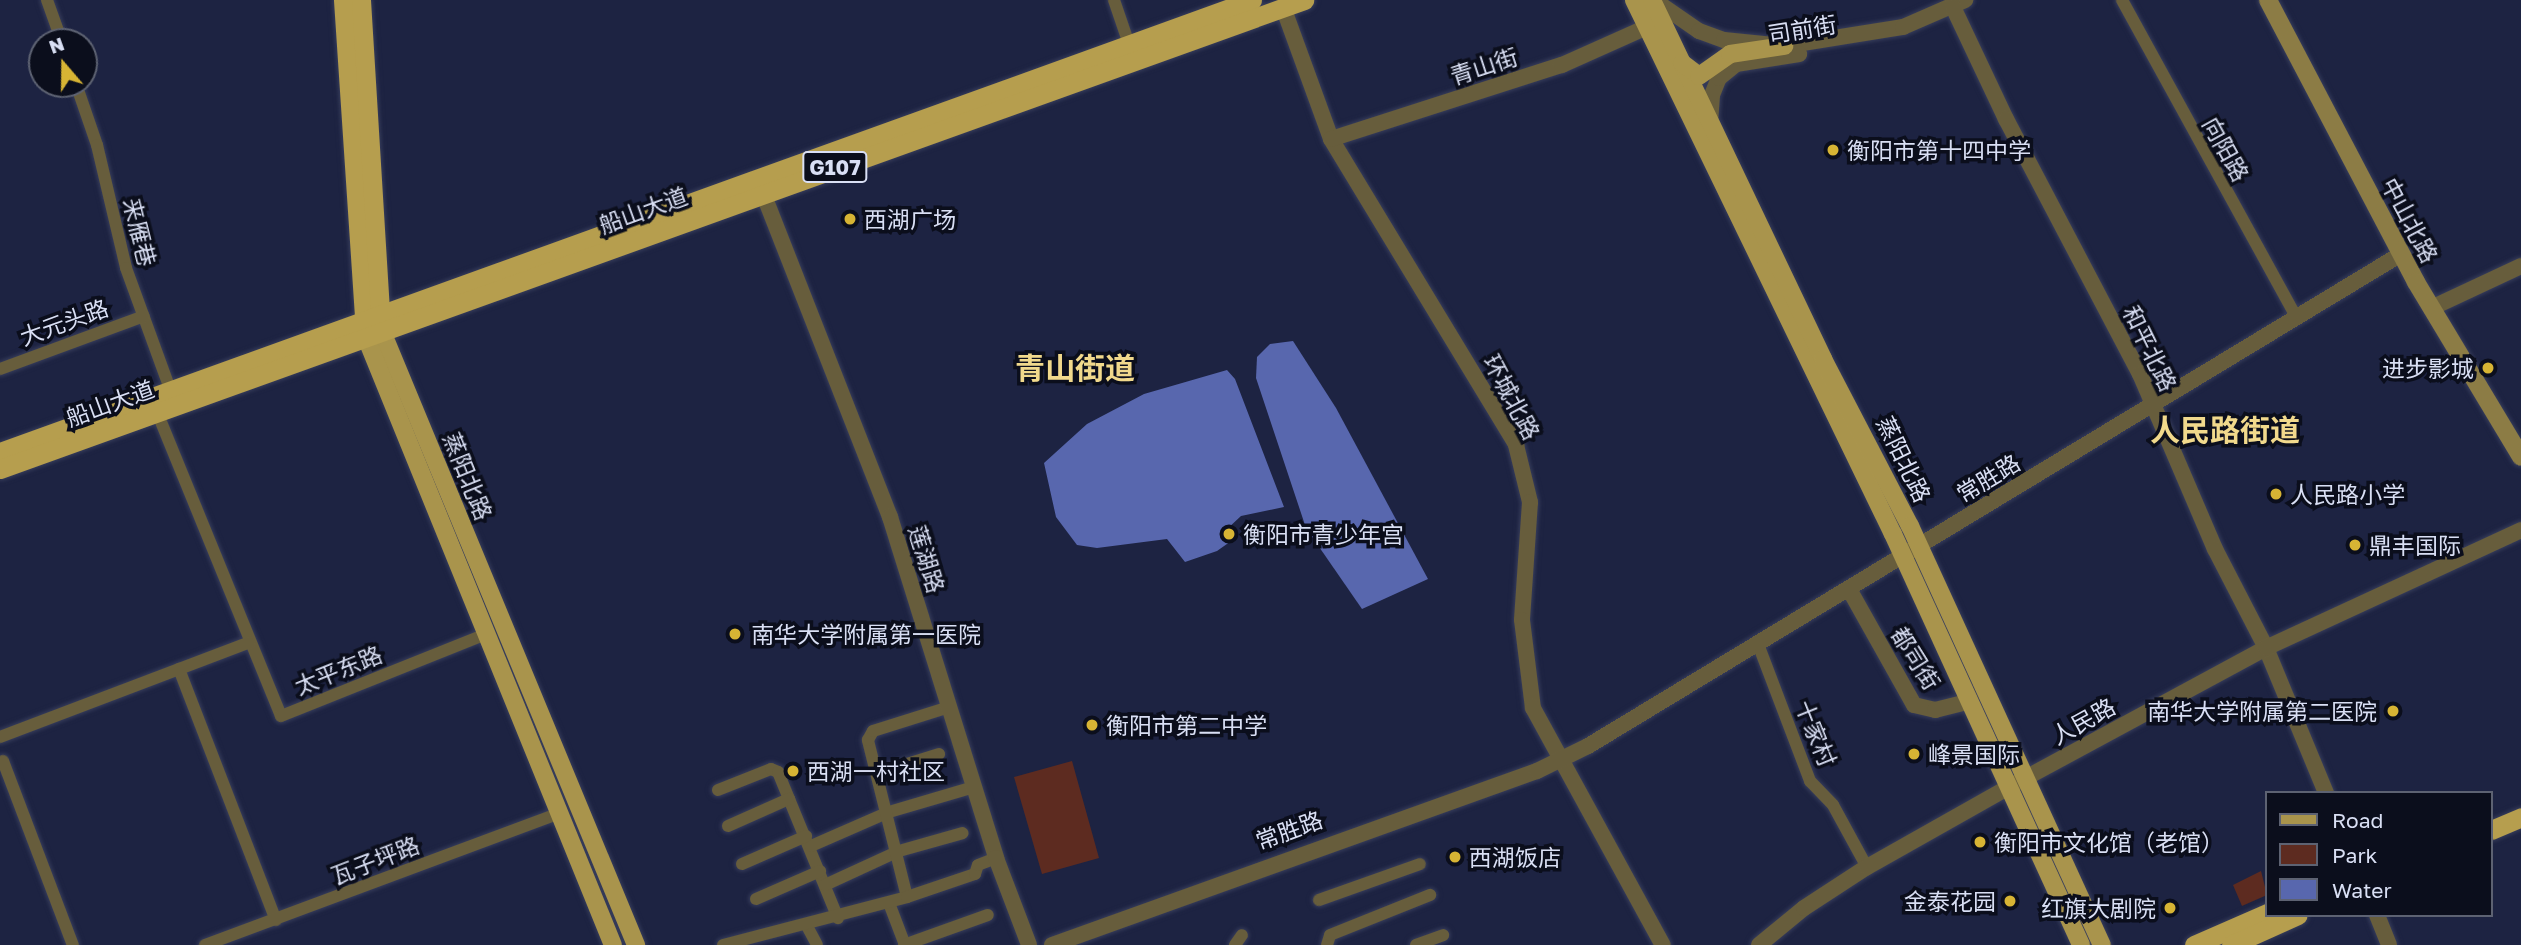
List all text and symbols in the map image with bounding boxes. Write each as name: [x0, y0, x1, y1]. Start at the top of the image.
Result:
street label: 司前街: [1766, 10, 1838, 48]
north arrow: [28, 28, 98, 98]
text: N: [46, 31, 67, 58]
street label: 青山街: [1447, 42, 1521, 90]
street label: 向阳路: [2197, 112, 2255, 186]
place label: 衡阳市第十四中学: [1847, 136, 2031, 164]
marker: 衡阳市第十四中学: [1825, 142, 1841, 158]
road number: G107: [802, 150, 868, 184]
street label: 中山北路: [2376, 173, 2444, 267]
street label: 船山大道: [595, 181, 691, 239]
street label: 来雁巷: [118, 195, 162, 269]
place label: 西湖广场: [864, 205, 956, 233]
marker: 西湖广场: [842, 211, 858, 227]
street label: 大元头路: [16, 293, 112, 351]
street label: 和平北路: [2117, 301, 2183, 395]
district label: 青山街道: [1015, 350, 1135, 386]
street label: 环城北路: [1478, 350, 1546, 444]
place label: 进步影城: [2382, 354, 2474, 382]
marker: 进步影城: [2480, 360, 2496, 376]
street label: 船山大道: [62, 374, 158, 432]
street label: 蒸阳北路: [1871, 412, 1937, 506]
district label: 人民路街道: [2150, 412, 2300, 448]
street label: 蒸阳北路: [438, 428, 498, 524]
street label: 常胜路: [1951, 448, 2025, 508]
place label: 人民路小学: [2290, 480, 2405, 508]
marker: 人民路小学: [2268, 486, 2284, 502]
place label: 衡阳市青少年宫: [1243, 520, 1404, 548]
street label: 莲湖路: [904, 522, 950, 596]
marker: 衡阳市青少年宫: [1221, 526, 1237, 542]
place label: 鼎丰国际: [2369, 531, 2461, 559]
marker: 鼎丰国际: [2347, 537, 2363, 553]
place label: 南华大学附属第一医院: [751, 620, 981, 648]
street label: 都司街: [1886, 621, 1946, 695]
marker: 南华大学附属第一医院: [725, 624, 745, 644]
street label: 太平东路: [290, 640, 386, 700]
street label: 人民路: [2046, 692, 2120, 750]
street label: 十家村: [1790, 696, 1842, 770]
place label: 南华大学附属第二医院: [2147, 697, 2377, 725]
marker: 南华大学附属第二医院: [2383, 701, 2403, 721]
place label: 衡阳市第二中学: [1106, 711, 1267, 739]
marker: 衡阳市第二中学: [1084, 717, 1100, 733]
place label: 峰景国际: [1928, 740, 2020, 768]
marker: 峰景国际: [1906, 746, 1922, 762]
place label: 西湖一村社区: [807, 757, 945, 785]
marker: 西湖一村社区: [785, 763, 801, 779]
legend: [2266, 791, 2493, 917]
street label: 常胜路: [1252, 805, 1326, 855]
text: Road: [2332, 807, 2383, 833]
place label: 衡阳市文化馆（老馆）: [1994, 828, 2224, 856]
street label: 瓦子坪路: [327, 831, 423, 889]
marker: 衡阳市文化馆（老馆）: [1972, 834, 1988, 850]
text: Park: [2332, 842, 2377, 868]
place label: 西湖饭店: [1469, 843, 1561, 871]
marker: 西湖饭店: [1447, 849, 1463, 865]
text: Water: [2332, 877, 2392, 903]
place label: 金泰花园: [1904, 887, 1996, 915]
marker: 金泰花园: [2002, 893, 2018, 909]
place label: 红旗大剧院: [2041, 894, 2156, 922]
marker: 红旗大剧院: [2162, 900, 2178, 916]

